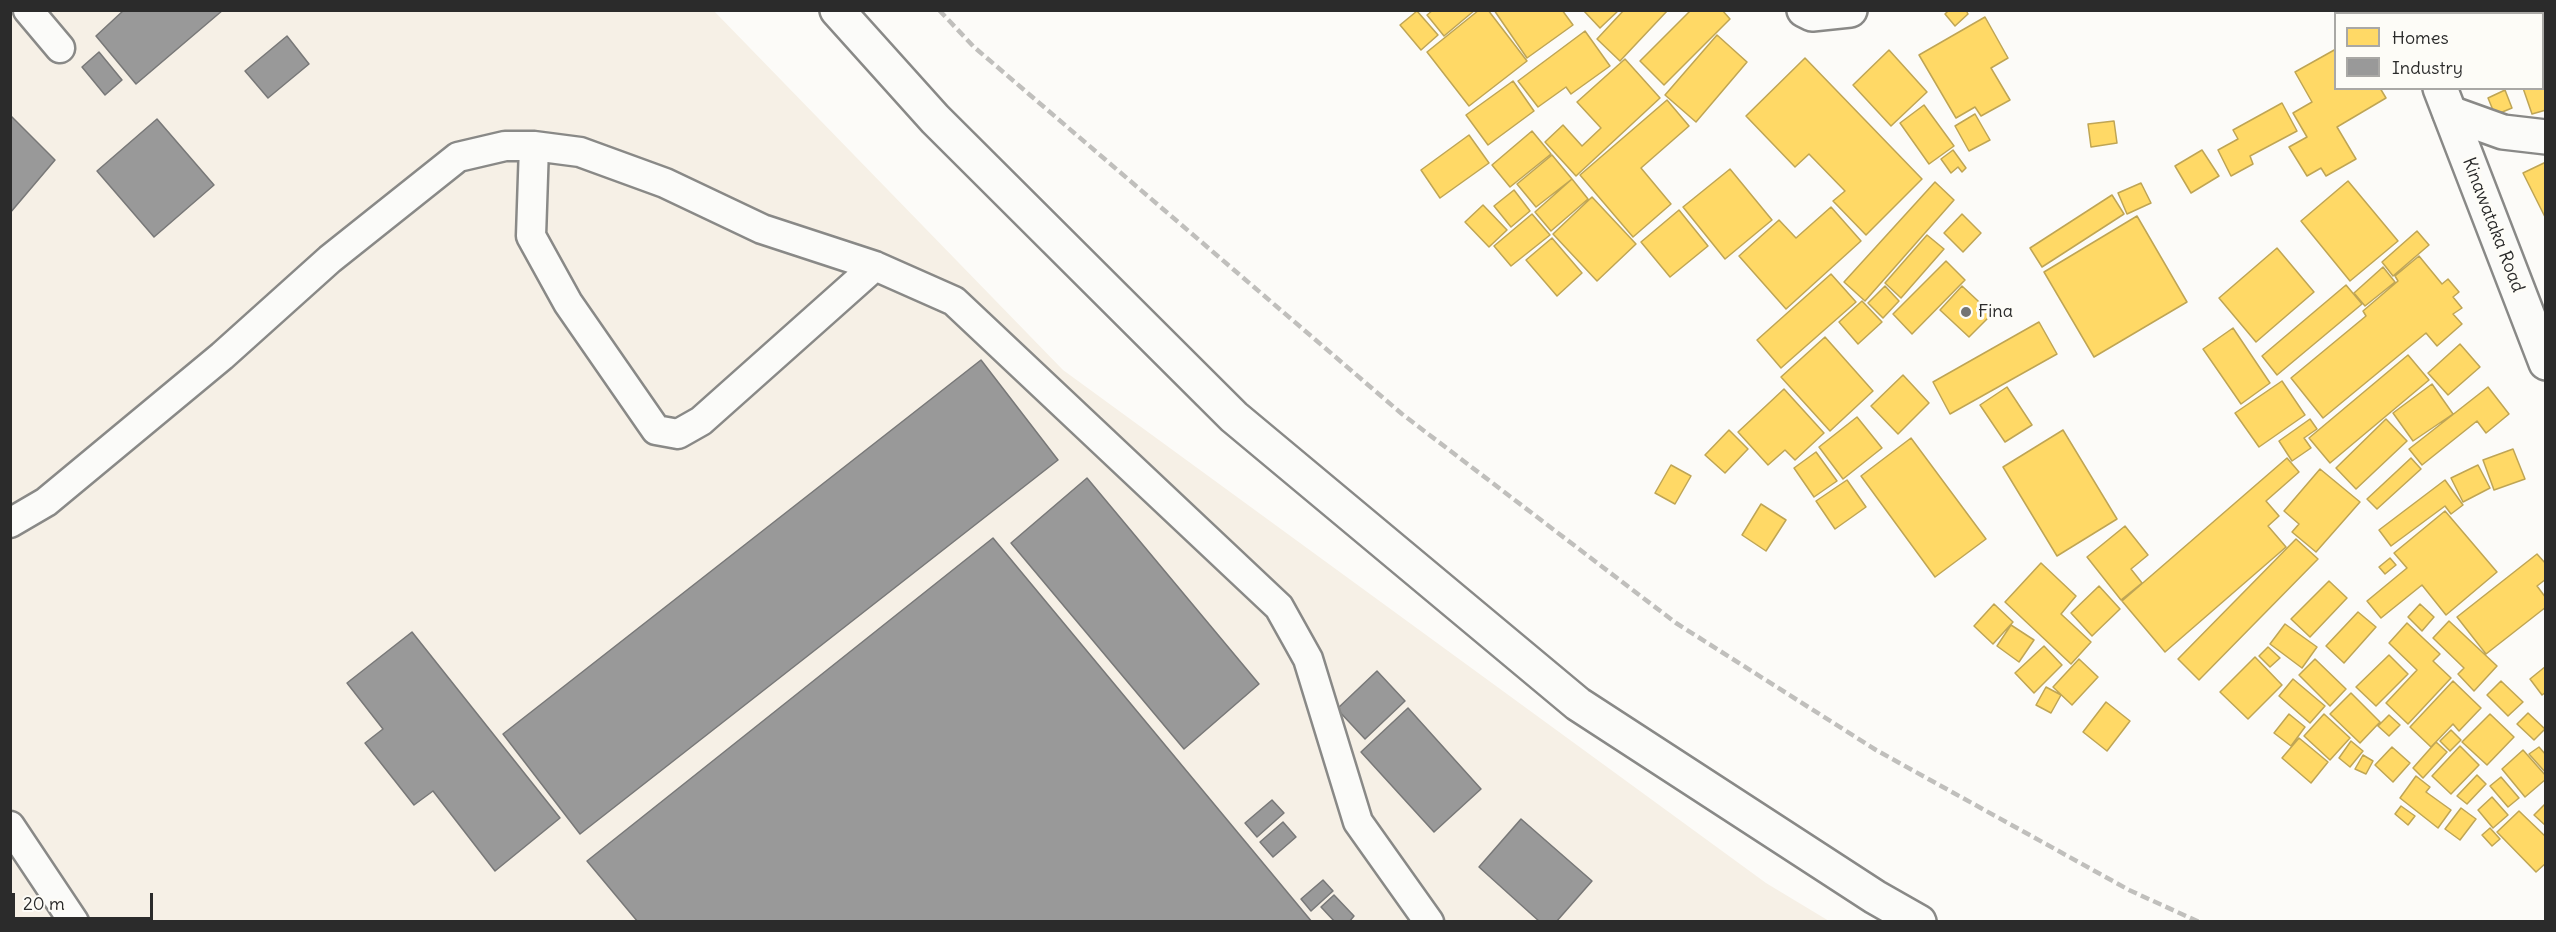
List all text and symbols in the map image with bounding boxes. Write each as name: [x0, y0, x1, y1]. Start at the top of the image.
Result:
legend: [2334, 12, 2544, 90]
text: Homes: [2392, 26, 2449, 49]
text: Industry: [2392, 56, 2463, 79]
street label: Kinawataka Road: [2457, 155, 2529, 295]
place label: Fina: [1978, 301, 2013, 323]
marker: Fina: [1959, 305, 1973, 319]
scale bar: [15, 881, 156, 919]
text: 20 m: [23, 892, 65, 915]

